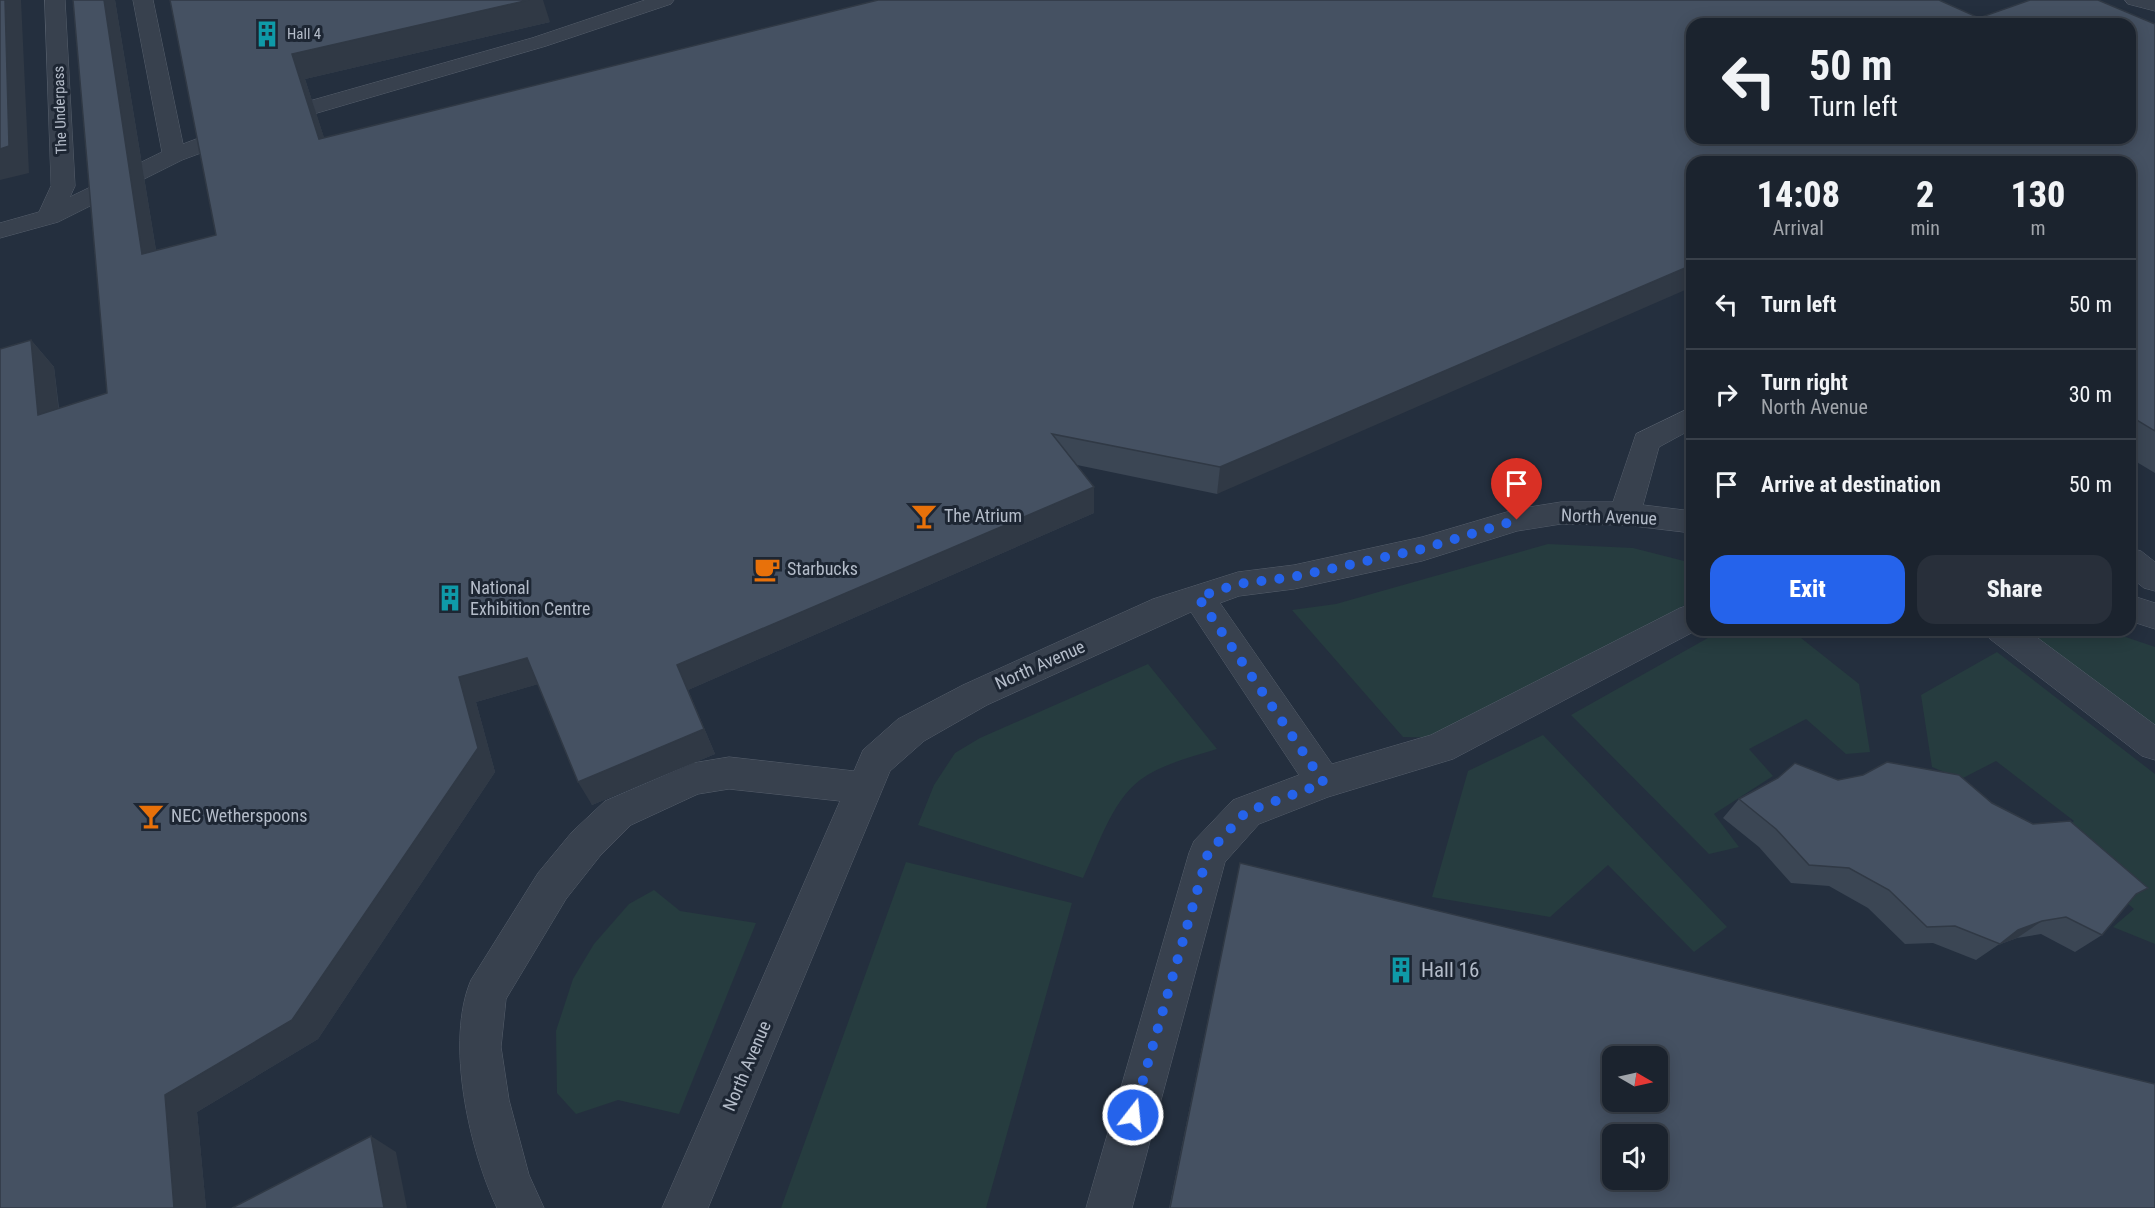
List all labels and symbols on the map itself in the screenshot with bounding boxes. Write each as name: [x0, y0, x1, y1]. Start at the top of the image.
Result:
building icon: Hall 4: [252, 19, 282, 49]
place label: Hall 4: [287, 25, 321, 43]
street label: The Underpass: [49, 65, 71, 155]
pin: [1491, 458, 1542, 520]
bar icon: The Atrium: [909, 501, 939, 531]
street label: North Avenue: [1561, 504, 1657, 529]
place label: The Atrium: [944, 505, 1022, 526]
cafe icon: Starbucks: [752, 554, 782, 584]
place label: Starbucks: [787, 558, 858, 579]
place label: National Exhibition Centre: [470, 577, 590, 619]
building icon: National Exhibition Centre: [435, 583, 465, 613]
street label: North Avenue: [992, 635, 1088, 694]
bar icon: NEC Wetherspoons: [136, 801, 166, 831]
place label: NEC Wetherspoons: [171, 805, 307, 826]
building icon: Hall 16: [1386, 955, 1416, 985]
place label: Hall 16: [1421, 958, 1479, 982]
street label: North Avenue: [718, 1017, 775, 1114]
north arrow: [1602, 1046, 1668, 1112]
position arrow: [1101, 1083, 1165, 1147]

